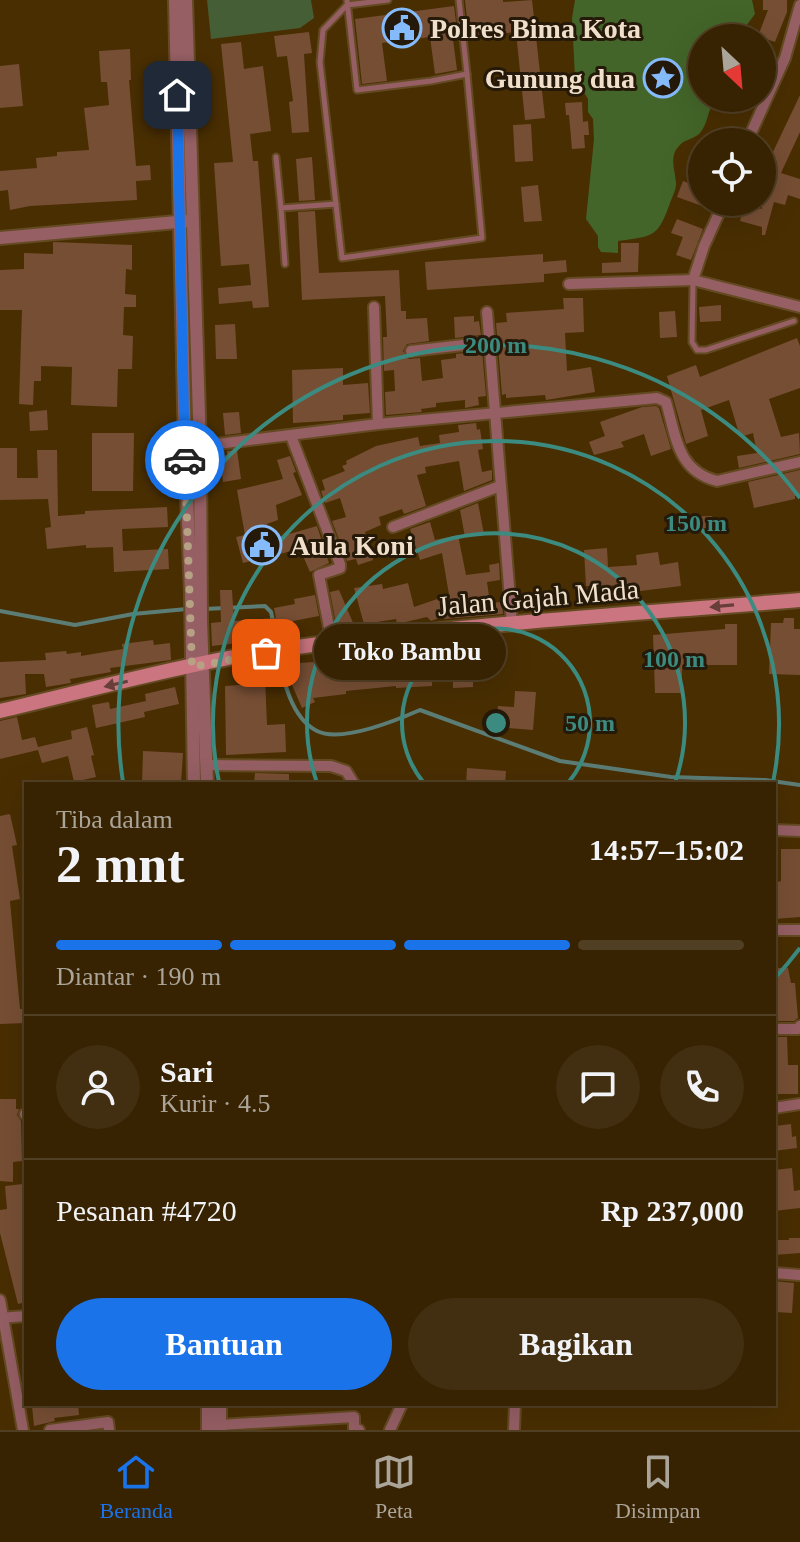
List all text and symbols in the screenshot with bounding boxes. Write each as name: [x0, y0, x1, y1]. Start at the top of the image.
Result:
public building icon: Polres Bima Kota: [381, 7, 423, 49]
place label: Polres Bima Kota: [430, 13, 641, 44]
north arrow: [688, 24, 776, 112]
map controls: [688, 24, 776, 216]
place icon: Gunung dua: [642, 57, 684, 99]
pin: [143, 61, 211, 129]
place label: Gunung dua: [485, 63, 635, 94]
icon: home: [155, 73, 199, 117]
button: locate: [688, 128, 776, 216]
text: 200 m: [465, 332, 527, 358]
courier: [145, 420, 225, 500]
icon: car: [163, 438, 207, 482]
text: 150 m: [665, 510, 727, 536]
public building icon: Aula Koni: [241, 524, 283, 566]
place label: Aula Koni: [290, 530, 414, 561]
street label: Jalan Gajah Mada: [436, 573, 641, 622]
one-way arrow: [709, 600, 734, 613]
pin: [232, 619, 300, 687]
callout: Toko Bambu: [314, 625, 506, 681]
icon: bag: [244, 631, 288, 675]
text: Toko Bambu: [339, 637, 481, 666]
text: 100 m: [643, 646, 705, 672]
one-way arrow: [103, 678, 128, 691]
centre of rings: [482, 709, 510, 737]
text: 50 m: [565, 710, 615, 736]
text: Tiba dalam: [56, 805, 173, 834]
text: 14:57–15:02: [589, 833, 744, 866]
text: 2 mnt: [56, 836, 185, 893]
text: Diantar · 190 m: [56, 962, 221, 991]
button: person: [56, 1045, 140, 1129]
button: chat: [556, 1045, 640, 1129]
button: phone: [660, 1045, 744, 1129]
text: Sari: [160, 1055, 213, 1088]
text: Kurir · 4.5: [160, 1089, 270, 1118]
text: Pesanan #4720: [56, 1194, 237, 1227]
text: Rp 237,000: [601, 1194, 744, 1227]
button: Bantuan: [56, 1298, 392, 1390]
button: Bagikan: [408, 1298, 744, 1390]
tab: Beranda: [100, 1450, 173, 1524]
tab: Peta: [372, 1450, 416, 1524]
tab: Disimpan: [615, 1450, 700, 1524]

